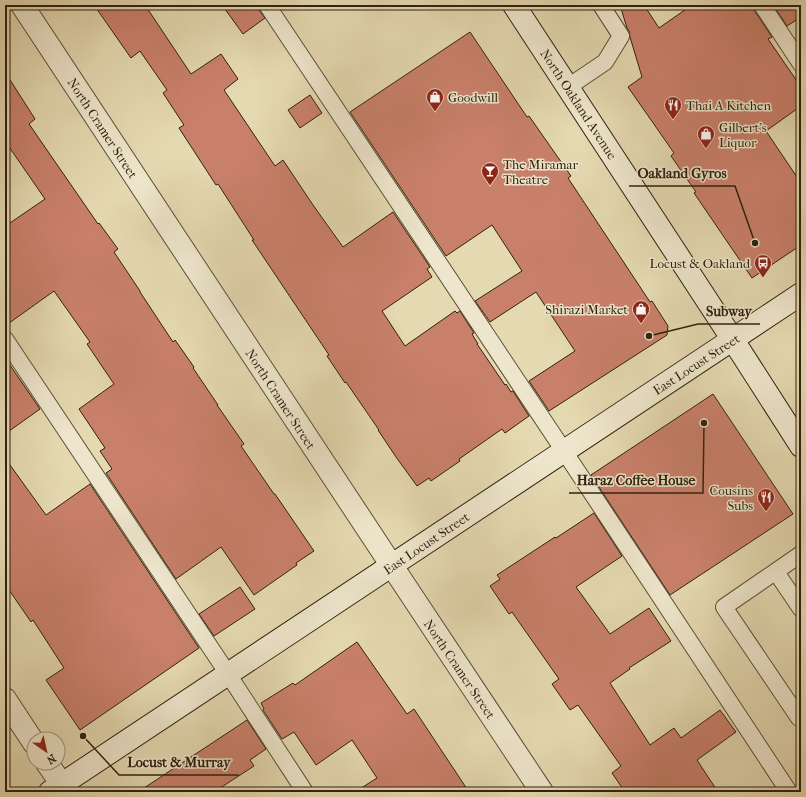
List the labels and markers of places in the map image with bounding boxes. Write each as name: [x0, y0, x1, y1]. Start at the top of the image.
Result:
shop icon: Goodwill: [425, 87, 445, 112]
place label: Goodwill: [448, 90, 499, 105]
restaurant icon: Thai A Kitchen: [663, 95, 683, 120]
place label: Thai A Kitchen: [686, 98, 771, 113]
place label: Gilbert's Liquor: [719, 120, 767, 150]
shop icon: Gilbert's Liquor: [696, 124, 716, 149]
place label: The Miramar Theatre: [503, 157, 579, 187]
callout: Oakland Gyros: [629, 160, 735, 186]
bar icon: The Miramar Theatre: [480, 161, 500, 186]
bus stop icon: Locust & Oakland: [753, 253, 773, 278]
place label: Locust & Oakland: [650, 256, 751, 271]
callout: Subway: [698, 298, 760, 324]
shop icon: Shirazi Market: [631, 299, 651, 324]
place label: Shirazi Market: [545, 302, 628, 317]
callout: Haraz Coffee House: [569, 467, 703, 493]
place label: Cousins Subs: [709, 483, 753, 513]
restaurant icon: Cousins Subs: [756, 487, 776, 512]
callout: Locust & Murray: [119, 749, 239, 775]

